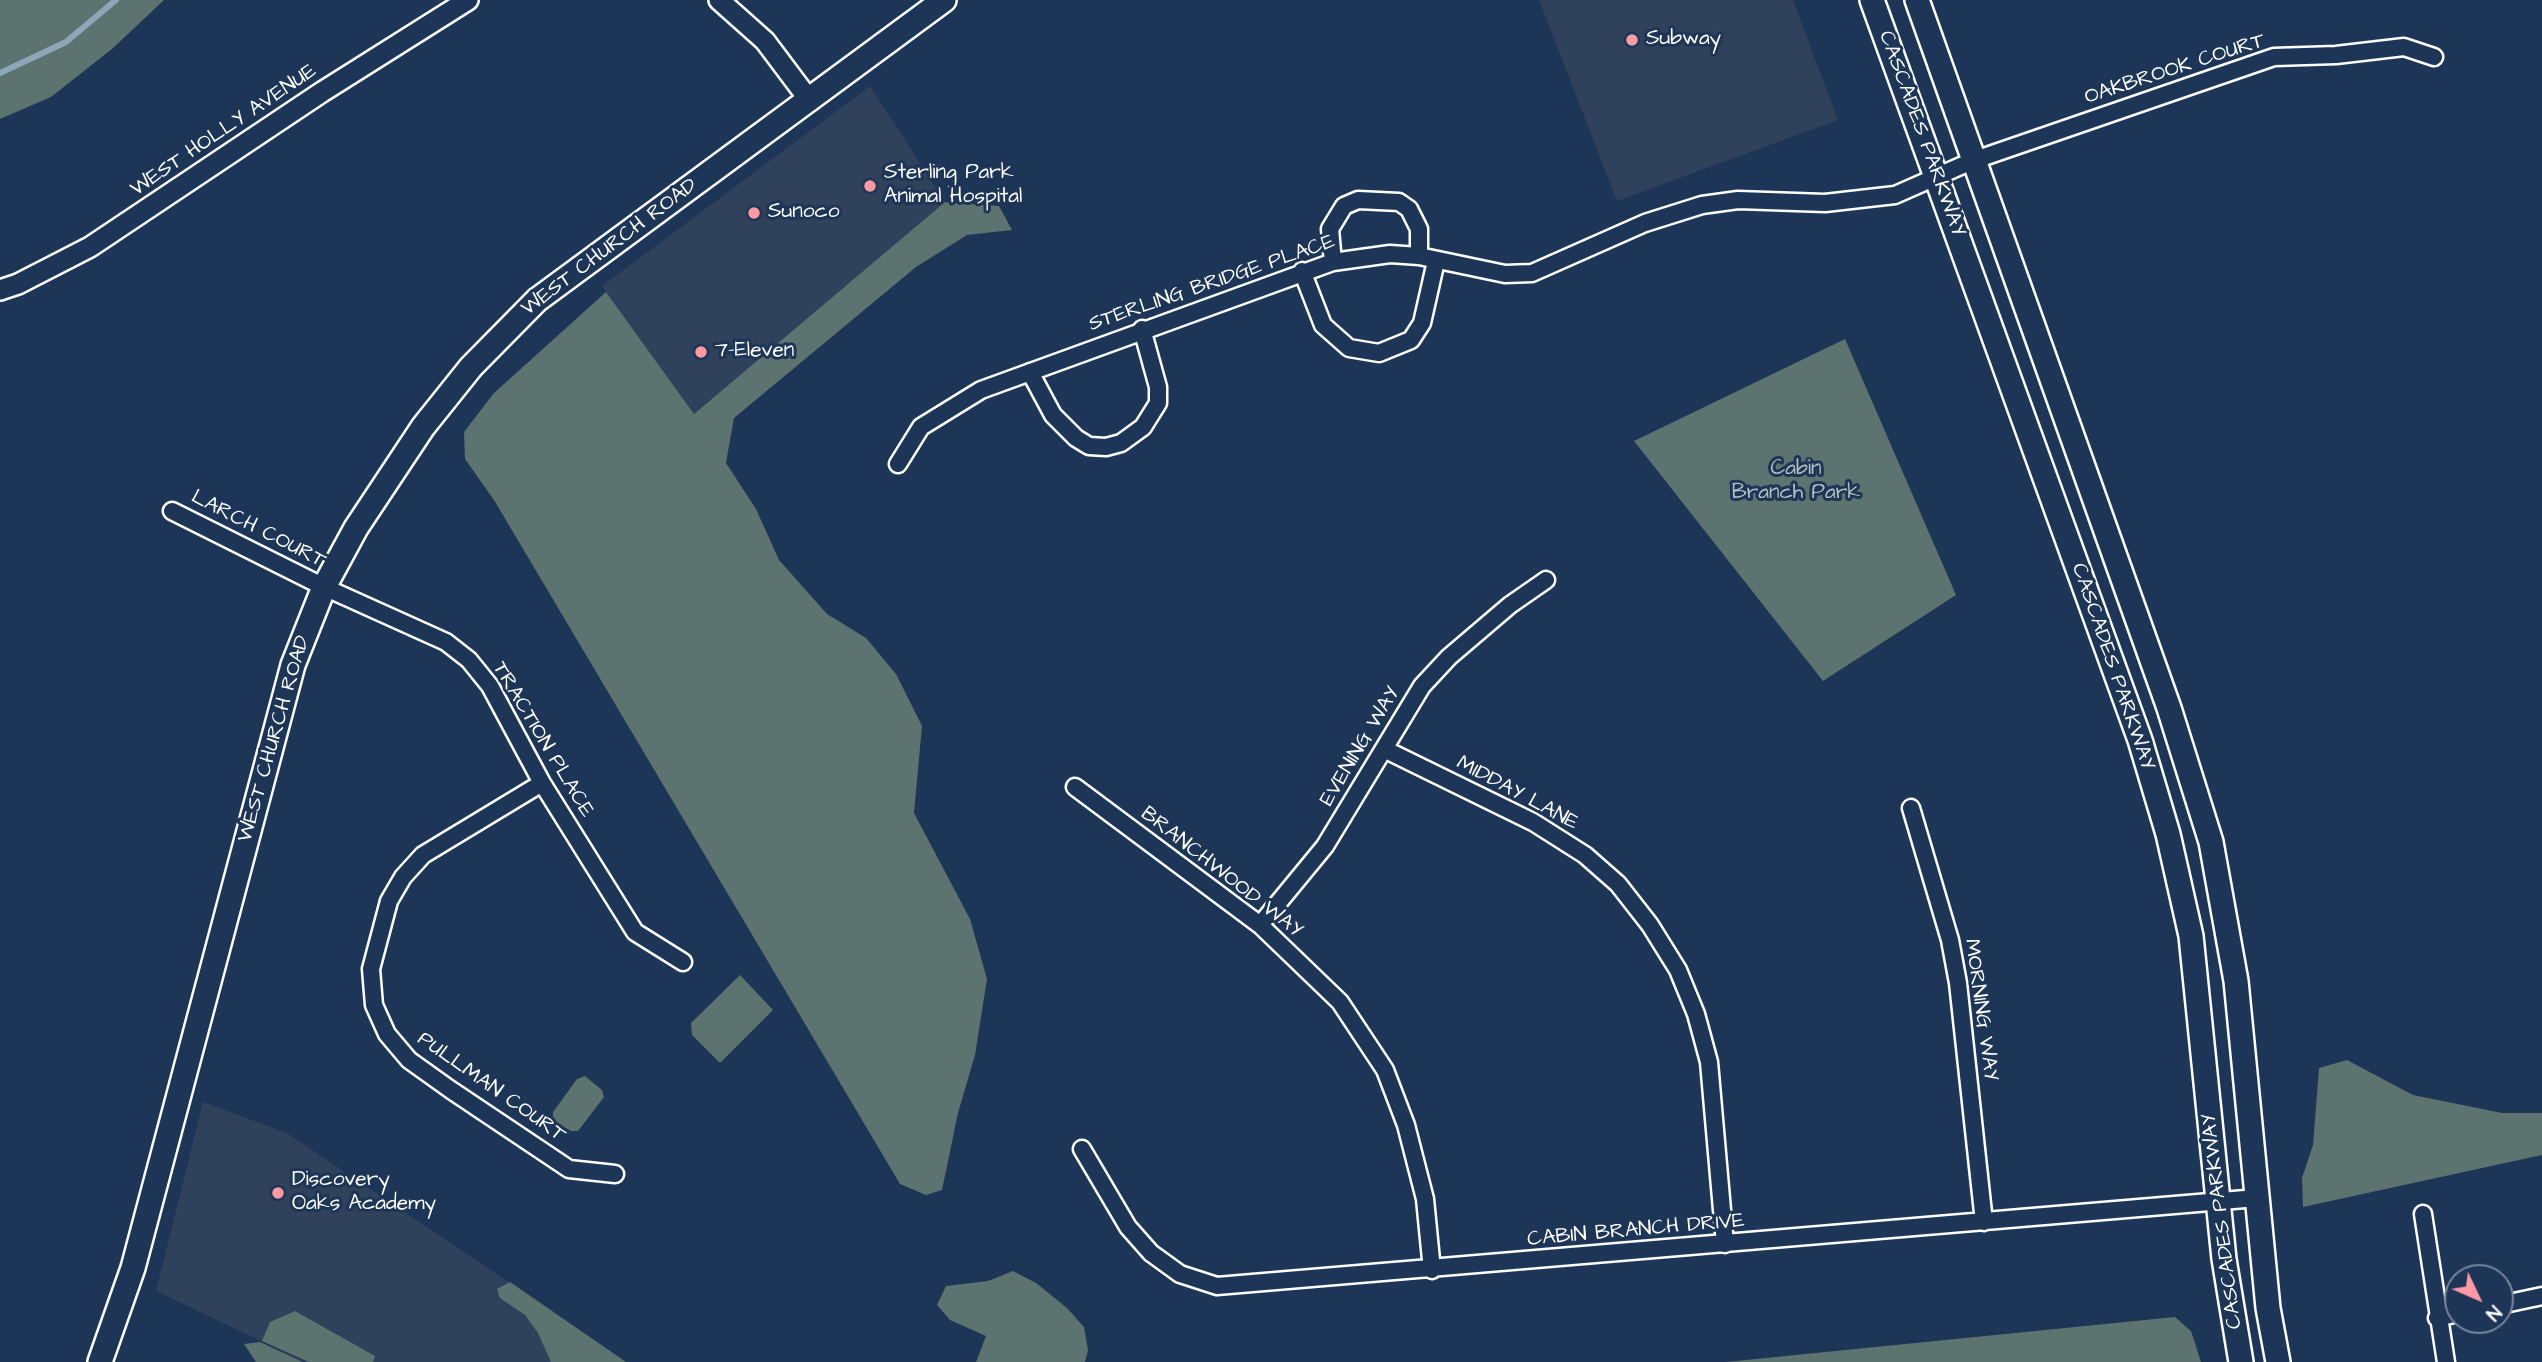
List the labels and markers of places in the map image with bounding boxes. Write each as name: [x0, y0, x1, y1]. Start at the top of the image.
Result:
place label: Subway: [1646, 27, 1721, 53]
marker: Subway: [1624, 32, 1640, 48]
place label: Sterling Park Animal Hospital: [884, 161, 1022, 211]
marker: Sterling Park Animal Hospital: [862, 178, 878, 194]
place label: Sunoco: [768, 200, 840, 226]
marker: Sunoco: [746, 205, 762, 221]
place label: 7-Eleven: [715, 339, 794, 365]
marker: 7-Eleven: [693, 344, 709, 360]
place label: Discovery Oaks Academy: [292, 1168, 436, 1218]
marker: Discovery Oaks Academy: [270, 1185, 286, 1201]

